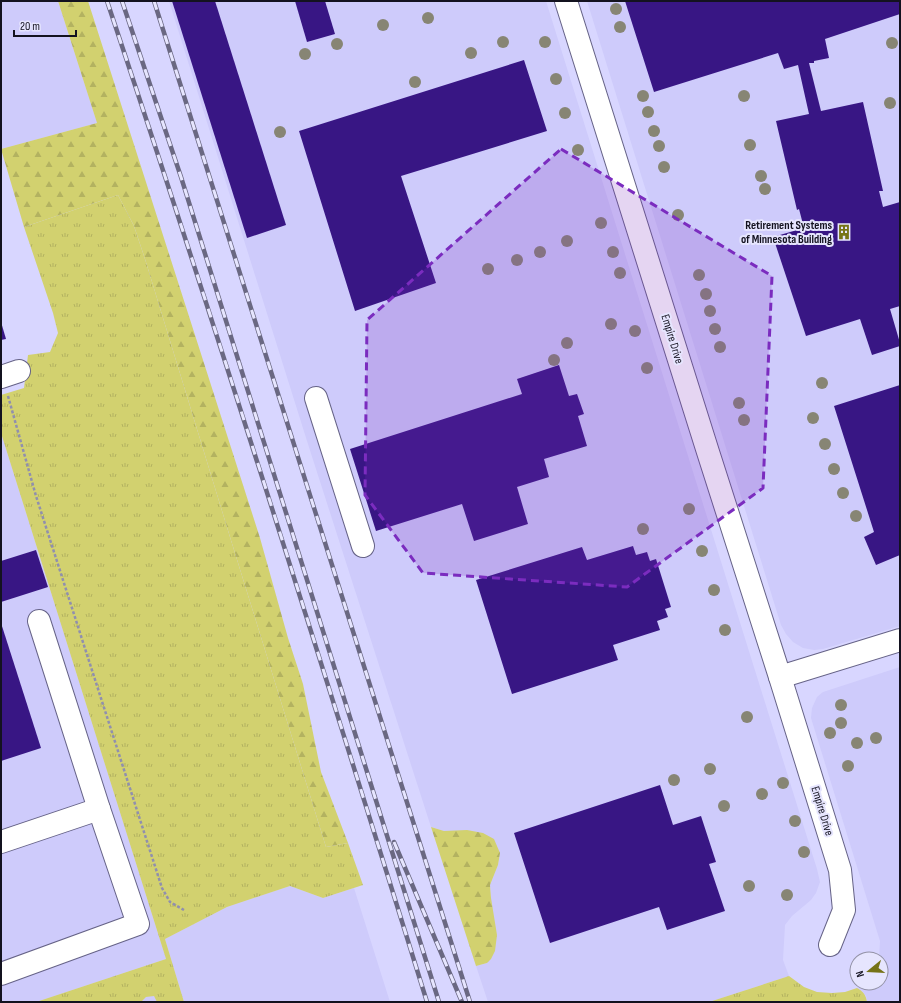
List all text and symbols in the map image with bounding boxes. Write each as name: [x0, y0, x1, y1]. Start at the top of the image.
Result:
scale bar: [14, 12, 76, 38]
text: 20 m: [20, 19, 40, 34]
place label: Retirement Systems of Minnesota Building: [741, 218, 832, 247]
building icon: Retirement Systems of Minnesota Building: [835, 223, 853, 241]
street label: Empire Drive: [657, 313, 687, 366]
street label: Empire Drive: [807, 785, 837, 838]
north arrow: [849, 951, 889, 991]
text: N: [853, 969, 867, 979]

